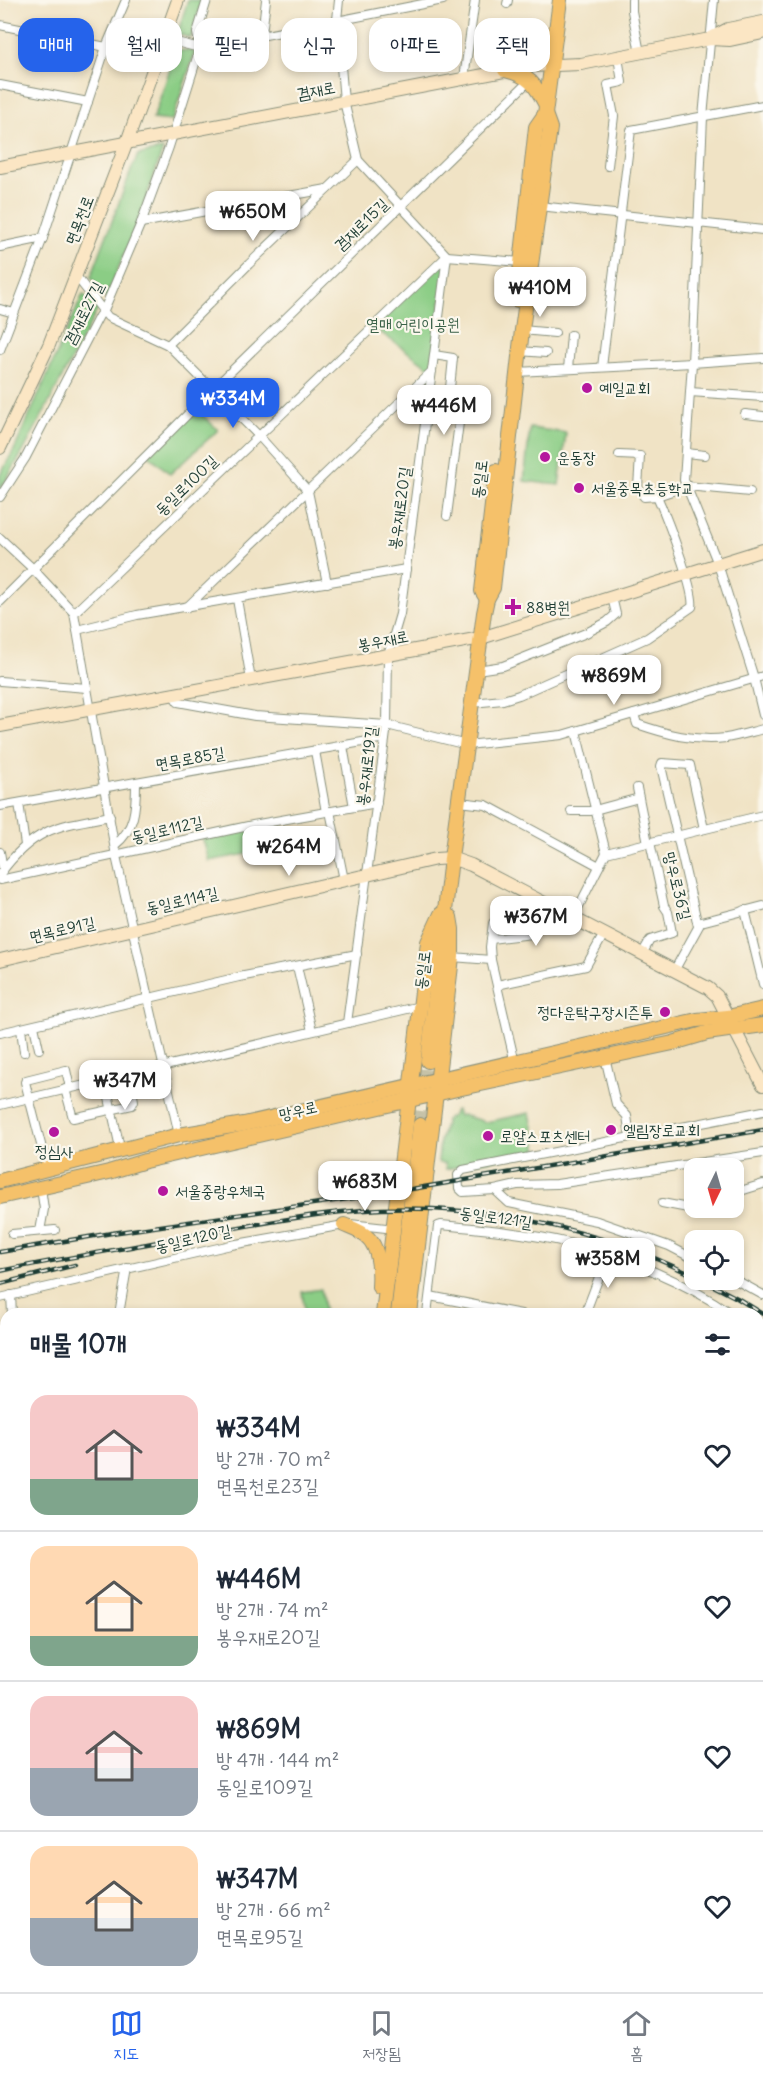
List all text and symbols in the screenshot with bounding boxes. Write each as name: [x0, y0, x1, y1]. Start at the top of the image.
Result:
chip: 매매: [18, 18, 94, 72]
chip: 월세: [106, 18, 182, 72]
chip: 필터: [194, 18, 269, 72]
chip: 신규: [281, 18, 357, 72]
chip: 아파트: [369, 18, 462, 72]
chip: 주택: [474, 18, 550, 72]
street label: 겸재로: [295, 76, 337, 104]
pin: ₩650M: [211, 191, 295, 242]
street label: 면목천로: [60, 192, 98, 248]
street label: 겸재로15길: [330, 193, 392, 254]
text: ₩650M: [219, 198, 287, 223]
pin: ₩410M: [498, 267, 582, 318]
text: ₩410M: [508, 274, 572, 299]
street label: 겸재로27길: [59, 278, 107, 348]
park label: 열매 어린이공원: [366, 314, 460, 334]
pin: ₩334M: [191, 378, 275, 429]
place label: 예일교회: [599, 378, 651, 398]
marker: 예일교회: [580, 381, 594, 395]
text: ₩334M: [200, 385, 266, 410]
pin: ₩446M: [402, 385, 486, 436]
text: ₩446M: [411, 392, 477, 417]
place label: 운동장: [557, 447, 596, 467]
street label: 동일로100길: [151, 450, 221, 520]
marker: 운동장: [538, 450, 552, 464]
street label: 동일로: [467, 459, 491, 499]
street label: 봉우재로20길: [383, 465, 415, 551]
place label: 서울중목초등학교: [591, 478, 694, 498]
marker: 서울중목초등학교: [572, 481, 586, 495]
place label: 88병원: [526, 597, 570, 617]
marker: 88병원: [504, 598, 522, 616]
street label: 봉우재로: [356, 625, 410, 655]
pin: ₩869M: [572, 655, 656, 706]
text: ₩869M: [581, 662, 647, 687]
street label: 봉우재로19길: [351, 725, 381, 807]
street label: 면목로85길: [154, 742, 226, 774]
street label: 동일로112길: [129, 811, 205, 847]
pin: ₩264M: [247, 826, 331, 877]
text: ₩264M: [256, 833, 322, 858]
street label: 망우로36길: [660, 850, 696, 922]
street label: 동일로114길: [144, 882, 220, 918]
pin: ₩367M: [494, 896, 578, 947]
text: ₩367M: [504, 903, 568, 928]
street label: 면목로91길: [27, 912, 97, 946]
street label: 동일로: [410, 950, 434, 990]
place label: 정다운탁구장시즌투: [537, 1002, 653, 1022]
marker: 정다운탁구장시즌투: [658, 1005, 672, 1019]
pin: ₩347M: [83, 1060, 167, 1111]
text: ₩347M: [93, 1067, 157, 1092]
street label: 망우로: [277, 1096, 319, 1124]
place label: 엘림장로교회: [623, 1120, 700, 1140]
marker: 엘림장로교회: [604, 1123, 618, 1137]
marker: 정심사: [47, 1125, 61, 1139]
place label: 로얄스포츠센터: [500, 1126, 590, 1146]
marker: 로얄스포츠센터: [481, 1129, 495, 1143]
place label: 정심사: [35, 1141, 73, 1161]
north arrow: [684, 1158, 744, 1218]
map controls: [684, 1158, 744, 1290]
pin: ₩683M: [323, 1161, 407, 1212]
text: ₩683M: [332, 1168, 398, 1193]
place label: 서울중랑우체국: [175, 1181, 265, 1201]
marker: 서울중랑우체국: [156, 1184, 170, 1198]
street label: 동일로121길: [458, 1202, 534, 1232]
street label: 동일로120길: [153, 1220, 233, 1256]
button: locate: [684, 1230, 744, 1290]
pin: ₩358M: [566, 1238, 650, 1289]
text: ₩358M: [575, 1245, 641, 1270]
text: 매물 10개: [30, 1327, 126, 1360]
icon: filters: [701, 1328, 734, 1361]
text: ₩334M: [216, 1411, 301, 1444]
icon: home: [78, 1419, 150, 1491]
icon: heart: [701, 1439, 734, 1472]
text: 방 2개 · 70 m²: [216, 1446, 331, 1471]
text: 면목천로23길: [216, 1473, 319, 1498]
text: ₩446M: [216, 1562, 302, 1595]
icon: home: [78, 1570, 150, 1642]
icon: heart: [701, 1590, 734, 1623]
text: 방 2개 · 74 m²: [216, 1597, 329, 1622]
text: 봉우재로20길: [216, 1624, 321, 1649]
text: ₩869M: [216, 1712, 301, 1745]
icon: home: [78, 1720, 150, 1792]
icon: heart: [701, 1740, 734, 1773]
text: 방 4개 · 144 m²: [216, 1747, 339, 1772]
text: 동일로109길: [216, 1774, 313, 1799]
text: ₩347M: [216, 1862, 299, 1895]
icon: home: [78, 1870, 150, 1942]
icon: heart: [701, 1890, 734, 1923]
text: 방 2개 · 66 m²: [216, 1897, 331, 1922]
text: 면목로95길: [216, 1924, 303, 1949]
tab: 지도: [110, 2007, 143, 2064]
tab: 저장됨: [362, 2007, 401, 2064]
tab: 홈: [620, 2007, 653, 2064]

